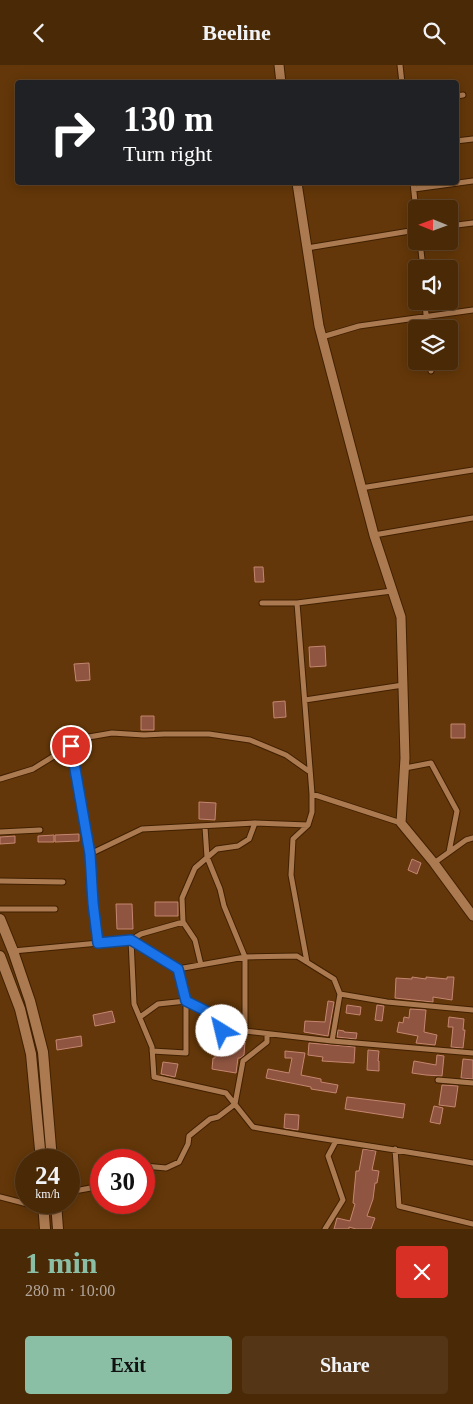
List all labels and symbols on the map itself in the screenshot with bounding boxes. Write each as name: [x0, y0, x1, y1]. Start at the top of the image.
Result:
north arrow: [408, 200, 458, 250]
pin: [50, 725, 92, 767]
position arrow: [195, 1004, 247, 1056]
speed limit sign: 30: [90, 1149, 155, 1214]

